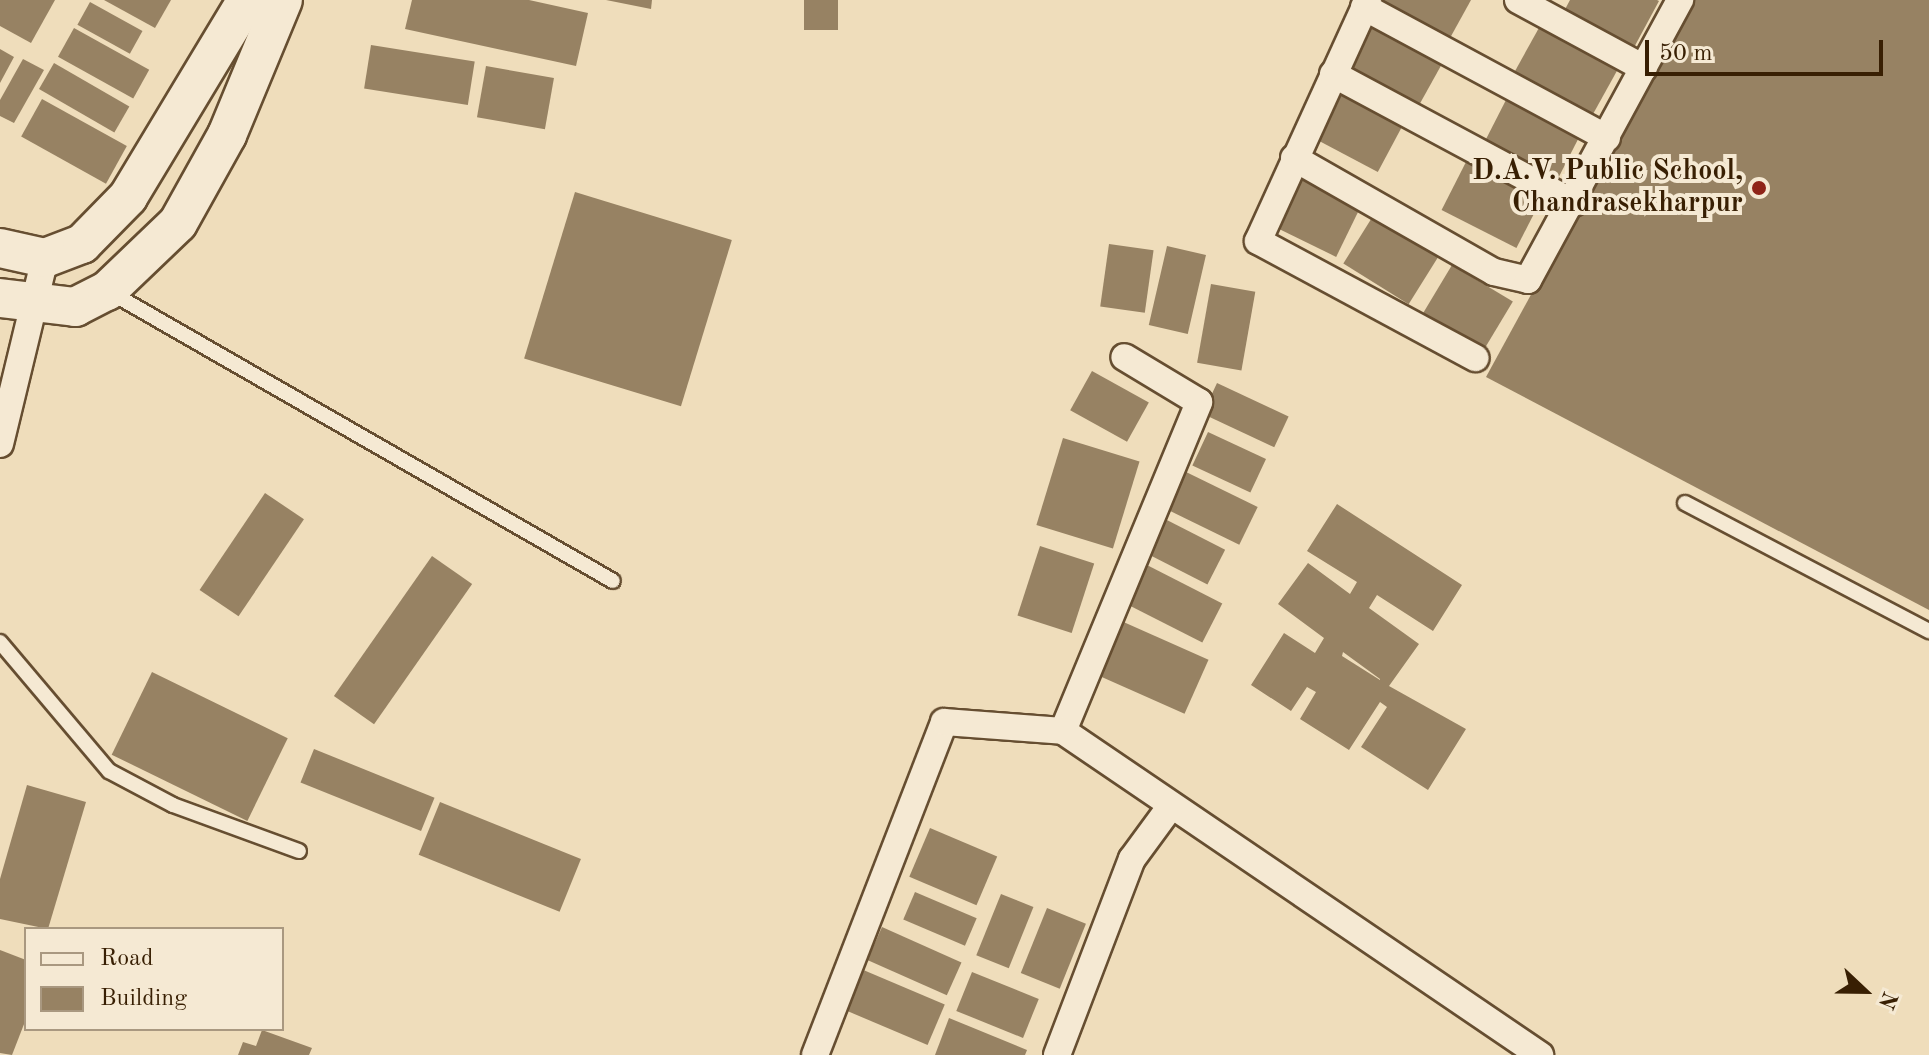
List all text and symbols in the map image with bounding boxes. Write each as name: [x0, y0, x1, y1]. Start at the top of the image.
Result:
scale bar: [1649, 24, 1887, 74]
text: 50 m: [1659, 42, 1713, 66]
place label: D.A.V. Public School, Chandrasekharpur: [1472, 155, 1743, 221]
marker: D.A.V. Public School, Chandrasekharpur: [1750, 179, 1768, 197]
legend: [24, 927, 284, 1031]
text: Road: [100, 947, 153, 971]
north arrow: [1825, 951, 1905, 1031]
text: Building: [100, 987, 187, 1011]
text: N: [1874, 988, 1901, 1012]

